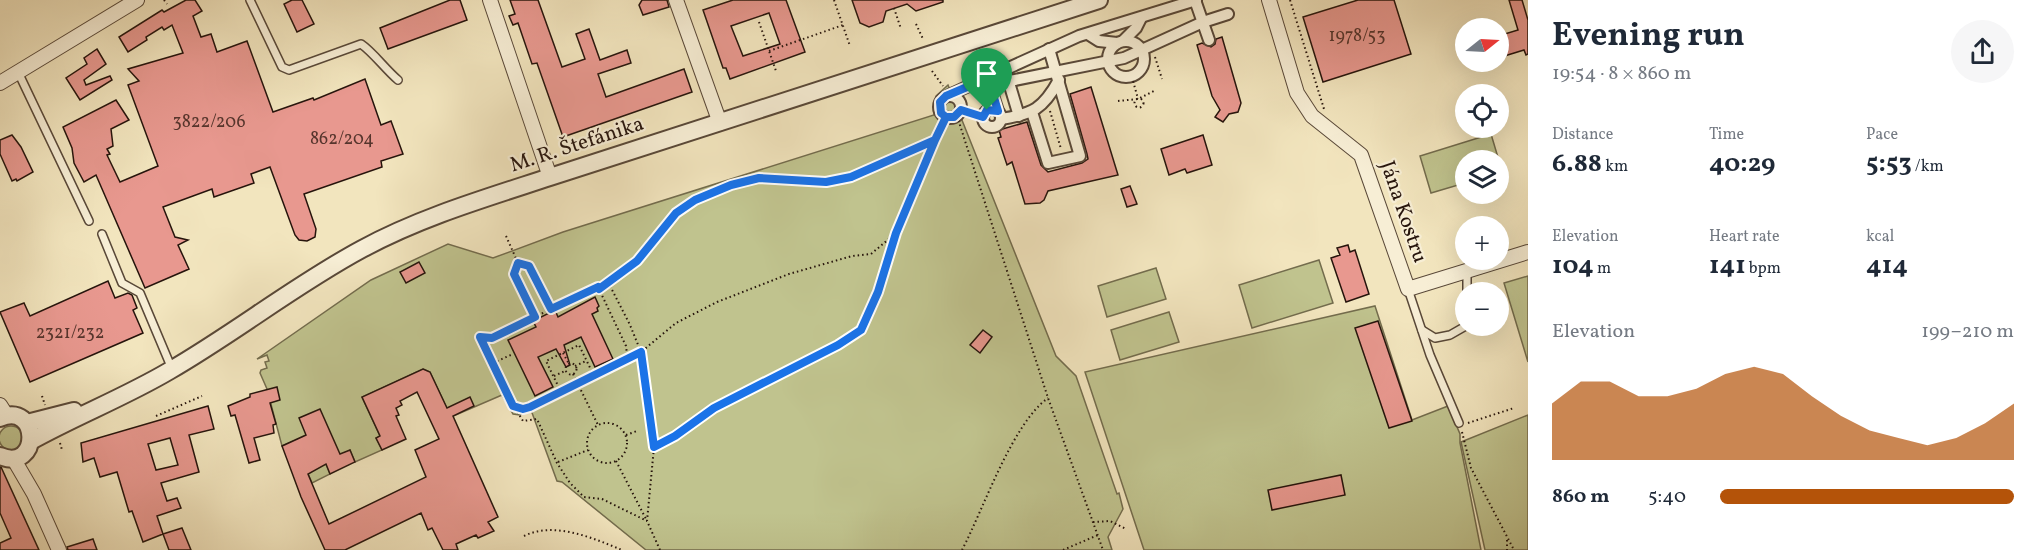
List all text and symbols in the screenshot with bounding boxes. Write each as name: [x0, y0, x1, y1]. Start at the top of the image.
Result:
text: Evening run: [1552, 14, 1745, 60]
north arrow: [1455, 18, 1509, 72]
map controls: [1455, 18, 1509, 336]
button: share: [1951, 20, 2014, 83]
house number: 1978/53: [1328, 24, 1386, 49]
pin: [961, 48, 1012, 110]
icon: arrive: [970, 57, 1003, 90]
text: 19:54 · 8 × 860 m: [1552, 60, 1692, 88]
button: locate: [1455, 84, 1509, 138]
house number: 3822/206: [172, 110, 246, 135]
street label: M. R. Štefánika: [506, 110, 648, 180]
text: Distance: [1552, 124, 1613, 146]
text: Time: [1709, 124, 1744, 146]
text: Pace: [1866, 124, 1898, 146]
house number: 862/204: [310, 127, 374, 152]
text: 6.88: [1552, 146, 1602, 182]
text: 40:29: [1709, 146, 1775, 182]
text: 5:53: [1866, 146, 1912, 182]
button: layers: [1455, 150, 1509, 204]
text: km: [1602, 156, 1628, 178]
text: /km: [1912, 156, 1944, 178]
street label: Jána Kostru: [1372, 157, 1434, 267]
button: +: [1455, 216, 1509, 270]
text: Elevation: [1552, 226, 1619, 248]
text: Heart rate: [1709, 226, 1780, 248]
text: kcal: [1866, 226, 1894, 248]
text: 104: [1552, 248, 1594, 284]
text: 141: [1709, 248, 1746, 284]
text: 414: [1866, 248, 1908, 284]
text: m: [1594, 258, 1611, 280]
text: bpm: [1746, 258, 1781, 280]
button: −: [1455, 282, 1509, 336]
text: Elevation: [1552, 318, 1635, 346]
text: 199–210 m: [1921, 318, 2014, 346]
house number: 2321/232: [36, 321, 104, 346]
text: 860 m: [1552, 483, 1610, 511]
text: 5:40: [1648, 483, 1686, 511]

